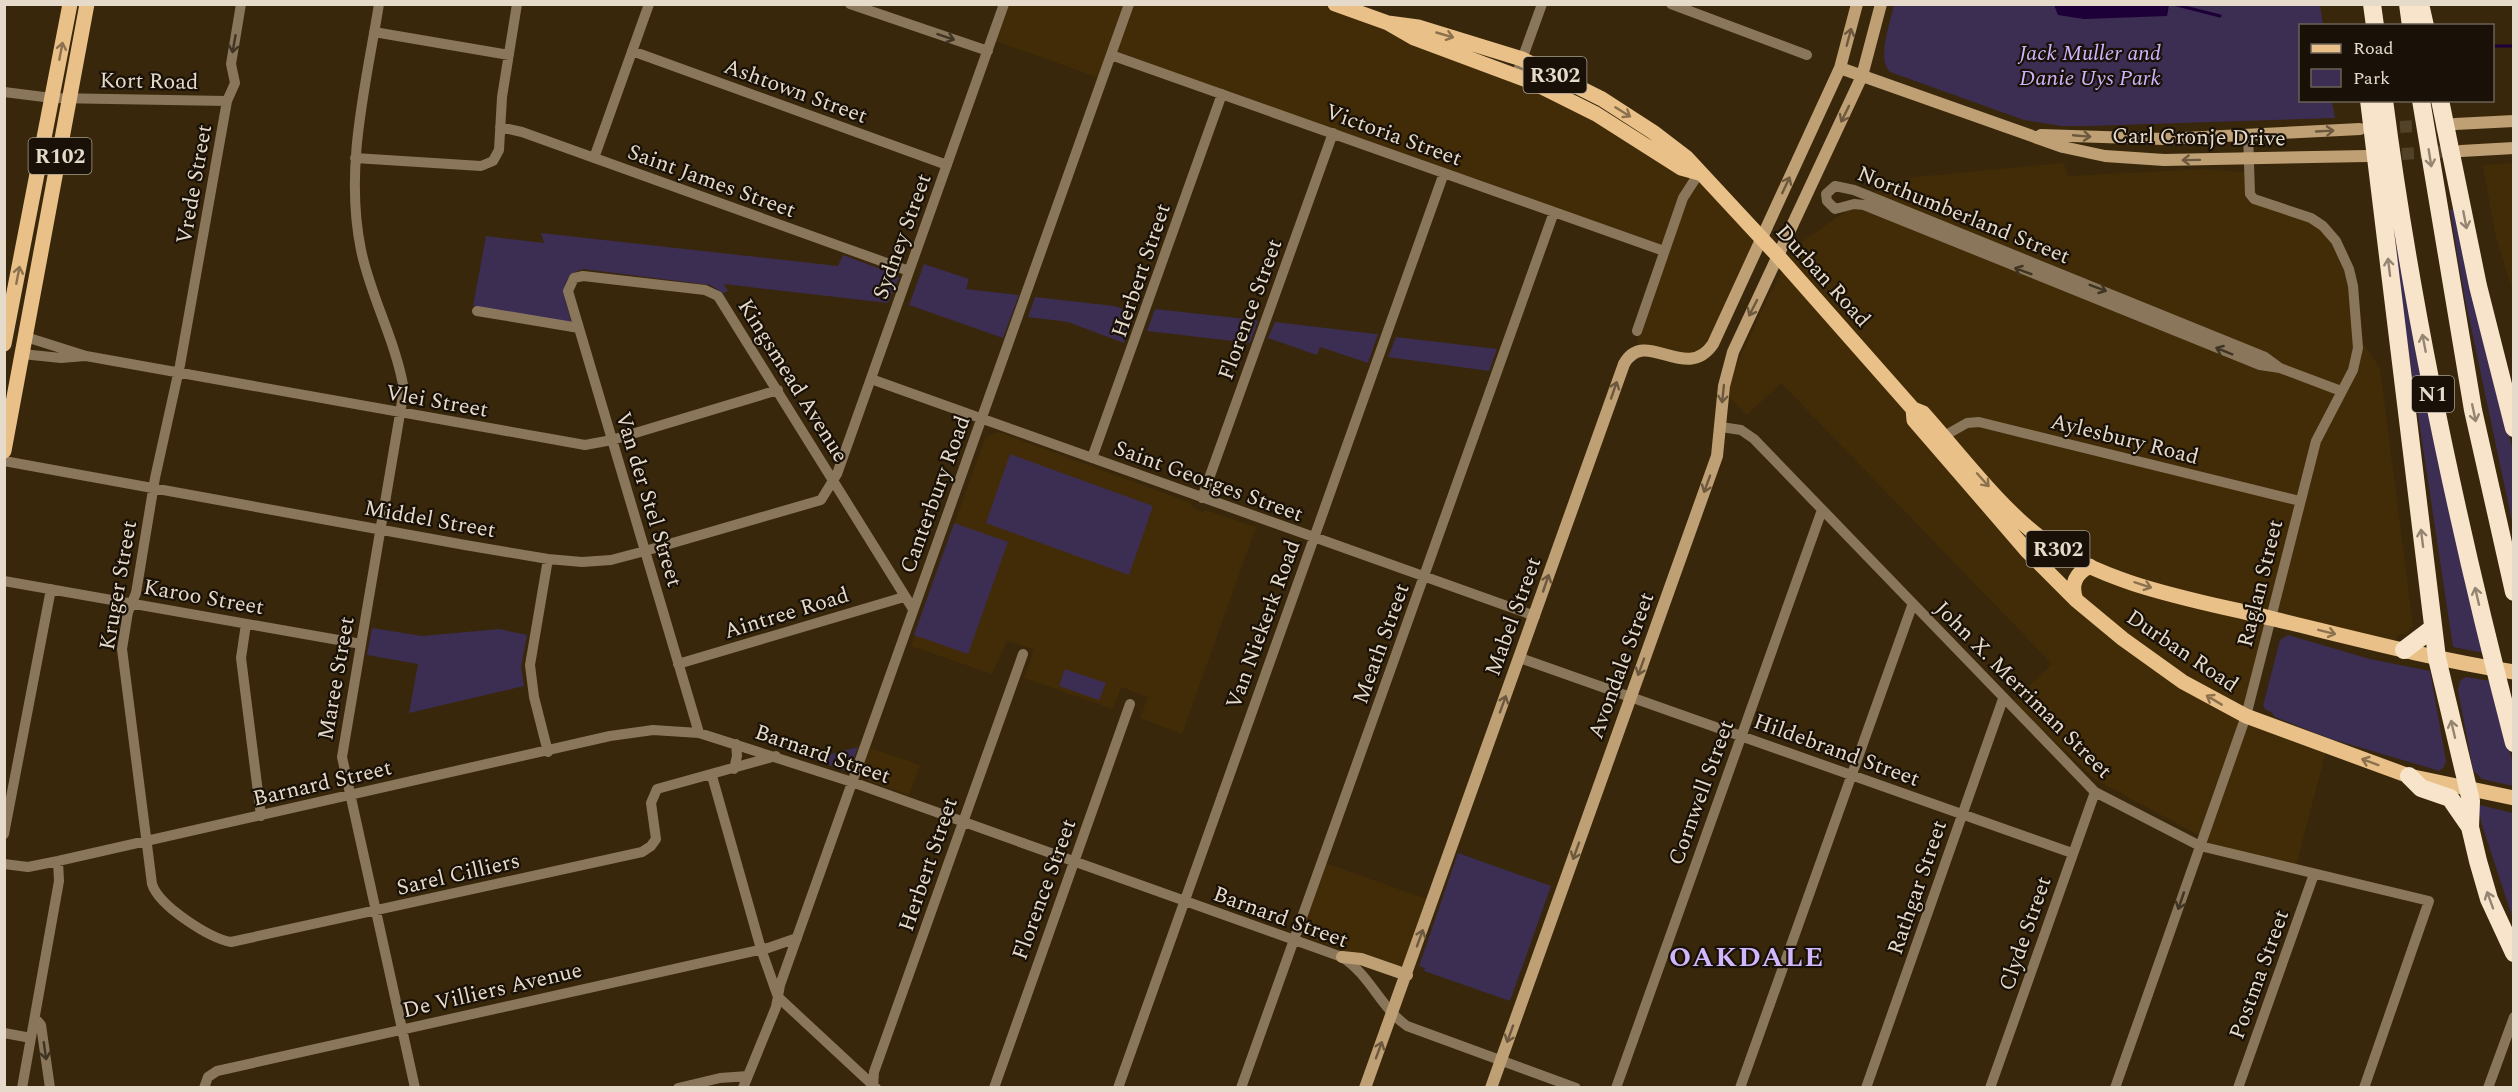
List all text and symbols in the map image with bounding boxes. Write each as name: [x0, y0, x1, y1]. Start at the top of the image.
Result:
legend: [2299, 24, 2494, 102]
one-way arrow: [1844, 27, 1855, 46]
one-way arrow: [1435, 30, 1454, 41]
one-way arrow: [936, 32, 955, 43]
one-way arrow: [228, 33, 239, 53]
text: Road: [2353, 35, 2394, 62]
park label: Jack Muller and Danie Uys Park: [2017, 37, 2161, 95]
one-way arrow: [56, 42, 67, 62]
street label: Ashtown Street: [719, 50, 872, 133]
road number: R302: [1524, 57, 1586, 93]
street label: Kort Road: [99, 64, 199, 99]
text: Park: [2353, 65, 2390, 92]
street label: Victoria Street: [1321, 95, 1467, 175]
one-way arrow: [1838, 105, 1850, 123]
one-way arrow: [1614, 106, 1631, 118]
street label: Carl Cronje Drive: [2112, 119, 2286, 156]
street label: Vrede Street: [168, 122, 221, 247]
one-way arrow: [2314, 125, 2334, 136]
one-way arrow: [2071, 131, 2091, 142]
street label: Saint James Street: [623, 136, 800, 227]
road number: R102: [28, 138, 92, 174]
one-way arrow: [2425, 148, 2436, 168]
one-way arrow: [2181, 154, 2201, 166]
street label: Northumberland Street: [1852, 158, 2075, 273]
street label: Sydney Street: [864, 169, 941, 304]
one-way arrow: [1780, 177, 1792, 195]
street label: Herbert Street: [1103, 199, 1180, 342]
one-way arrow: [2460, 209, 2471, 229]
street label: Durban Road: [1767, 217, 1878, 335]
street label: Florence Street: [1210, 234, 1291, 385]
one-way arrow: [2383, 258, 2394, 278]
one-way arrow: [2015, 265, 2033, 276]
one-way arrow: [13, 266, 24, 285]
one-way arrow: [2088, 284, 2107, 295]
street label: Kingsmead Avenue: [729, 293, 856, 469]
one-way arrow: [1747, 299, 1759, 317]
one-way arrow: [2418, 334, 2429, 354]
one-way arrow: [2215, 345, 2234, 356]
street label: Vlei Street: [383, 376, 491, 427]
road number: N1: [2412, 376, 2454, 412]
one-way arrow: [1609, 382, 1620, 400]
one-way arrow: [1717, 383, 1728, 403]
one-way arrow: [2469, 402, 2480, 422]
street label: Aylesbury Road: [2047, 405, 2202, 474]
street label: Van der Stel Street: [606, 408, 691, 591]
street label: Canterbury Road: [892, 411, 979, 578]
street label: Saint Georges Street: [1109, 432, 1308, 531]
one-way arrow: [1976, 472, 1990, 487]
one-way arrow: [1700, 474, 1711, 492]
street label: Middel Street: [361, 492, 498, 547]
street label: Raglan Street: [2229, 516, 2292, 651]
street label: Kruger Street: [91, 518, 146, 653]
one-way arrow: [2416, 528, 2427, 548]
road number: R302: [2026, 531, 2090, 567]
street label: Van Niekerk Road: [1217, 535, 1309, 714]
street label: Mabel Street: [1477, 552, 1550, 681]
street label: Karoo Street: [141, 571, 267, 624]
one-way arrow: [1542, 574, 1553, 593]
street label: Meath Street: [1344, 578, 1419, 709]
street label: Aintree Road: [720, 579, 853, 648]
one-way arrow: [2133, 580, 2152, 591]
one-way arrow: [2470, 586, 2482, 605]
street label: Avondale Street: [1580, 587, 1663, 744]
street label: John X. Merriman Street: [1926, 594, 2120, 787]
street label: Durban Road: [2119, 601, 2245, 701]
street label: Maree Street: [309, 614, 364, 743]
one-way arrow: [2317, 626, 2336, 638]
one-way arrow: [1635, 657, 1646, 676]
one-way arrow: [2206, 693, 2223, 705]
one-way arrow: [1499, 695, 1510, 714]
street label: Hildebrand Street: [1749, 705, 1924, 796]
street label: Cornwell Street: [1660, 715, 1743, 870]
street label: Barnard Street: [750, 716, 895, 793]
one-way arrow: [2447, 720, 2458, 739]
street label: Barnard Street: [250, 751, 395, 815]
one-way arrow: [2361, 755, 2379, 766]
street label: Herbert Street: [890, 793, 967, 936]
street label: Florence Street: [1004, 814, 1085, 965]
street label: Rathgar Street: [1879, 815, 1956, 959]
one-way arrow: [1569, 841, 1580, 860]
street label: Sarel Cilliers: [393, 844, 523, 905]
street label: Clyde Street: [1990, 872, 2060, 995]
street label: Barnard Street: [1208, 878, 1353, 957]
one-way arrow: [2174, 891, 2185, 910]
one-way arrow: [2483, 891, 2494, 910]
street label: Postma Street: [2221, 905, 2298, 1044]
one-way arrow: [1415, 929, 1426, 948]
district label: OAKDALE: [1669, 936, 1825, 979]
street label: De Villiers Avenue: [399, 954, 585, 1027]
one-way arrow: [1503, 1024, 1514, 1043]
one-way arrow: [40, 1041, 51, 1061]
one-way arrow: [1374, 1041, 1385, 1060]

